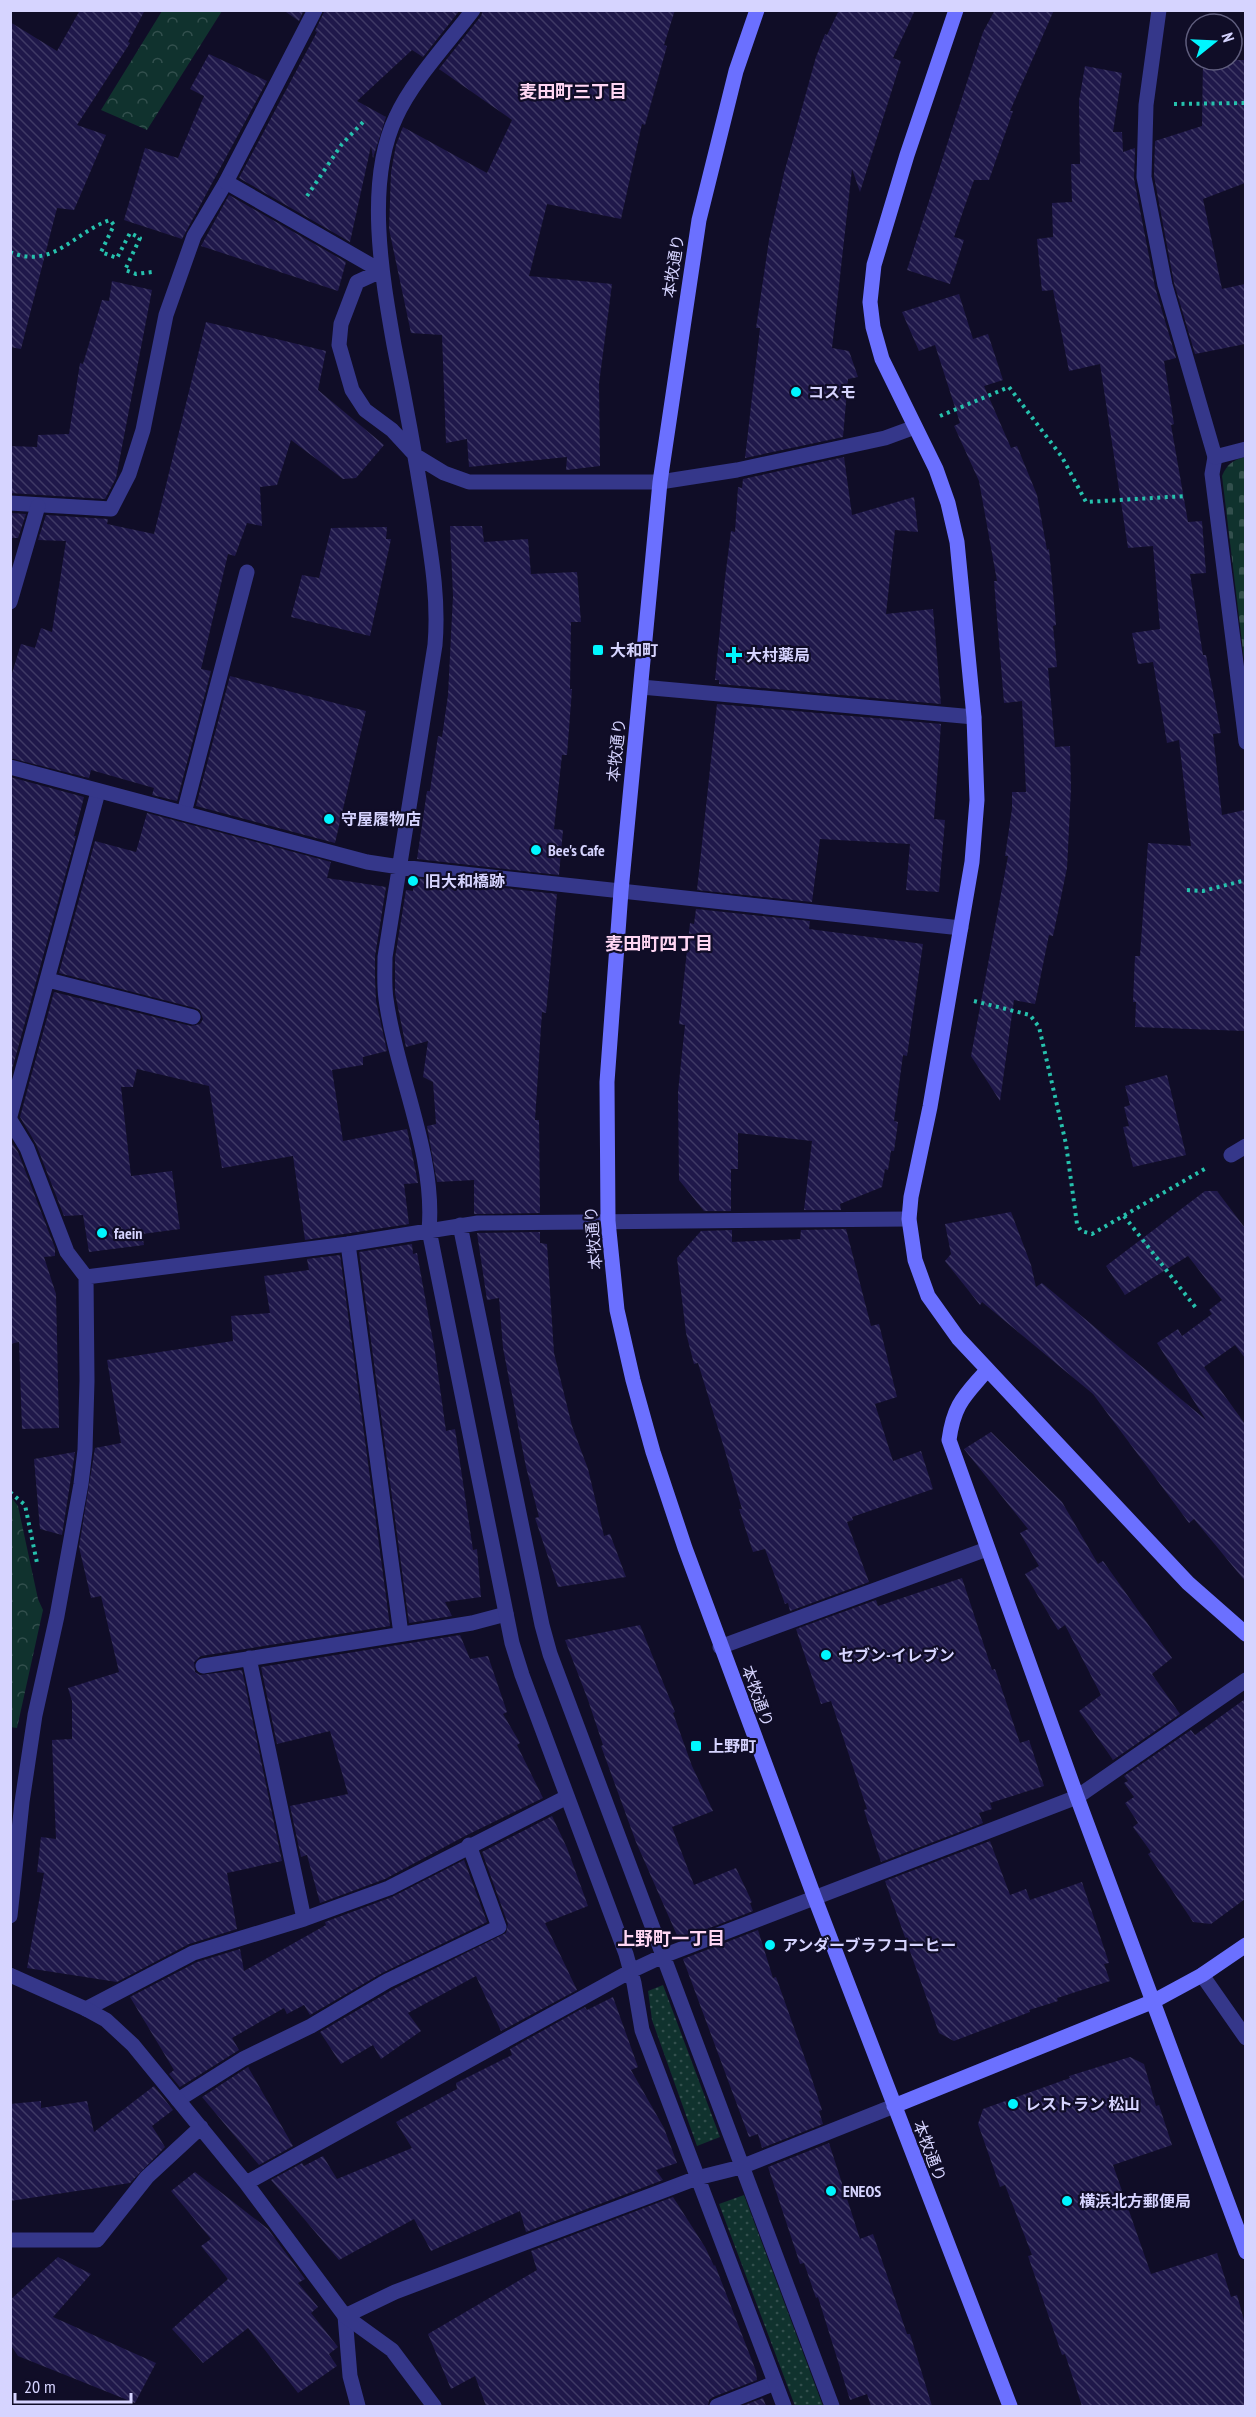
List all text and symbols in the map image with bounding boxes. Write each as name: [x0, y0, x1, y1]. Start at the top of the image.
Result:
north arrow: [1184, 12, 1244, 72]
text: N: [1217, 30, 1239, 45]
district label: 麦田町三丁目: [519, 80, 627, 103]
street label: 本牧通り: [658, 233, 688, 299]
place label: コスモ: [808, 382, 856, 402]
marker: コスモ: [789, 385, 803, 399]
place label: 大和町: [610, 640, 658, 660]
marker: 大和町: [591, 643, 605, 657]
place label: 大村薬局: [746, 645, 810, 665]
marker: 大村薬局: [727, 648, 741, 662]
street label: 本牧通り: [603, 717, 629, 783]
place label: 守屋履物店: [341, 809, 421, 829]
marker: 守屋履物店: [322, 812, 336, 826]
place label: Bee's Cafe: [548, 840, 605, 860]
marker: Bee's Cafe: [529, 843, 543, 857]
place label: 旧大和橋跡: [425, 871, 505, 891]
marker: 旧大和橋跡: [406, 874, 420, 888]
district label: 麦田町四丁目: [605, 932, 713, 955]
street label: 本牧通り: [580, 1205, 606, 1271]
place label: faein: [114, 1223, 143, 1243]
marker: faein: [95, 1226, 109, 1240]
place label: セブン-イレブン: [838, 1645, 955, 1665]
marker: セブン-イレブン: [819, 1648, 833, 1662]
street label: 本牧通り: [738, 1663, 778, 1729]
place label: 上野町: [708, 1736, 756, 1756]
marker: 上野町: [689, 1739, 703, 1753]
district label: 上野町一丁目: [617, 1927, 725, 1950]
place label: アンダーブラフコーヒー: [782, 1935, 956, 1955]
marker: アンダーブラフコーヒー: [763, 1938, 777, 1952]
place label: レストラン 松山: [1025, 2094, 1140, 2114]
marker: レストラン 松山: [1006, 2097, 1020, 2111]
street label: 本牧通り: [909, 2118, 951, 2184]
place label: ENEOS: [843, 2181, 881, 2201]
marker: ENEOS: [824, 2184, 838, 2198]
place label: 横浜北方郵便局: [1079, 2191, 1191, 2211]
marker: 横浜北方郵便局: [1060, 2194, 1074, 2208]
scale bar: [15, 2366, 130, 2404]
text: 20 m: [24, 2375, 56, 2398]

